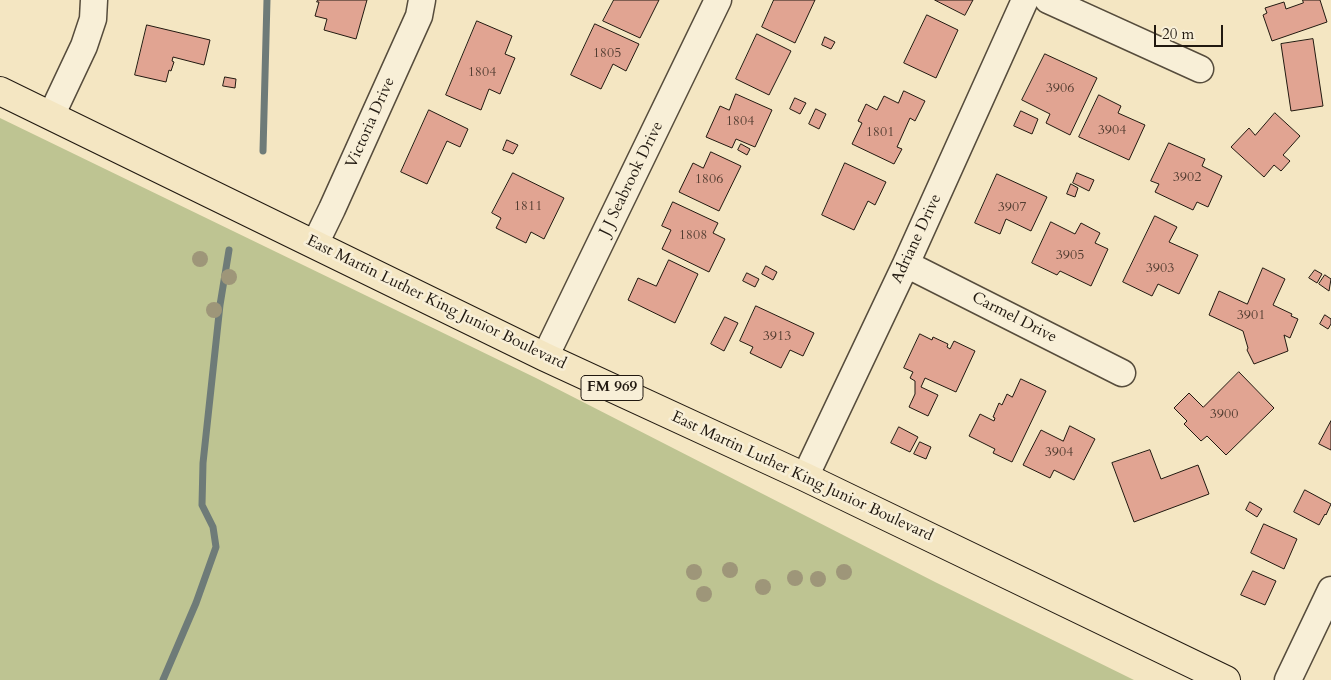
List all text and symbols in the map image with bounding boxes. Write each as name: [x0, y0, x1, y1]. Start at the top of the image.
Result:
scale bar: [1156, 15, 1225, 47]
text: 20 m: [1162, 24, 1194, 44]
house number: 1805: [593, 46, 621, 62]
house number: 1804: [468, 65, 496, 81]
street label: Victoria Drive: [342, 75, 400, 171]
house number: 3906: [1046, 81, 1074, 97]
house number: 1804: [726, 114, 754, 130]
street label: J J Seabrook Drive: [596, 119, 668, 239]
house number: 3904: [1098, 123, 1126, 139]
house number: 1801: [866, 125, 894, 141]
house number: 3902: [1173, 170, 1201, 186]
house number: 1806: [695, 172, 723, 188]
street label: Adriane Drive: [888, 191, 946, 287]
house number: 1811: [514, 199, 542, 215]
house number: 3907: [998, 200, 1026, 216]
house number: 1808: [679, 228, 707, 244]
street label: East Martin Luther King Junior Boulevard: [303, 232, 569, 374]
house number: 3905: [1056, 248, 1084, 264]
house number: 3903: [1146, 261, 1174, 277]
street label: Carmel Drive: [968, 288, 1060, 348]
house number: 3901: [1237, 308, 1265, 324]
house number: 3913: [763, 329, 791, 345]
road number: FM 969: [581, 376, 643, 400]
house number: 3900: [1210, 407, 1238, 423]
street label: East Martin Luther King Junior Boulevard: [668, 408, 936, 546]
house number: 3904: [1045, 445, 1073, 461]

